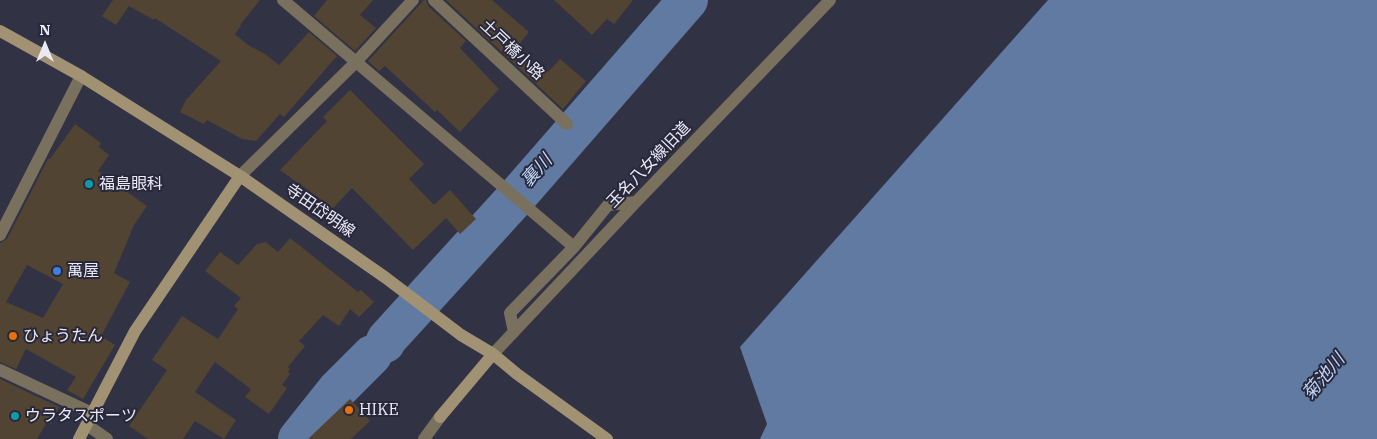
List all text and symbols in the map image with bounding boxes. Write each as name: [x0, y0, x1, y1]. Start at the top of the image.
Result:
street label: 土戸橋小路: [476, 16, 548, 84]
north arrow: [20, 20, 70, 70]
text: N: [39, 21, 51, 39]
street label: 玉名八女線旧道: [603, 118, 695, 212]
water label: 裏川: [517, 150, 557, 192]
place label: 福島眼科: [99, 174, 163, 194]
marker: 福島眼科: [83, 178, 95, 190]
street label: 寺田岱明線: [282, 180, 358, 242]
place label: 萬屋: [67, 261, 99, 281]
marker: 萬屋: [51, 265, 63, 277]
place label: ひょうたん: [23, 326, 103, 346]
marker: ひょうたん: [7, 330, 19, 342]
water label: 菊池川: [1298, 349, 1350, 405]
place label: HIKE: [359, 400, 399, 420]
marker: HIKE: [343, 404, 355, 416]
place label: ウラタスポーツ: [25, 406, 137, 426]
marker: ウラタスポーツ: [9, 410, 21, 422]

